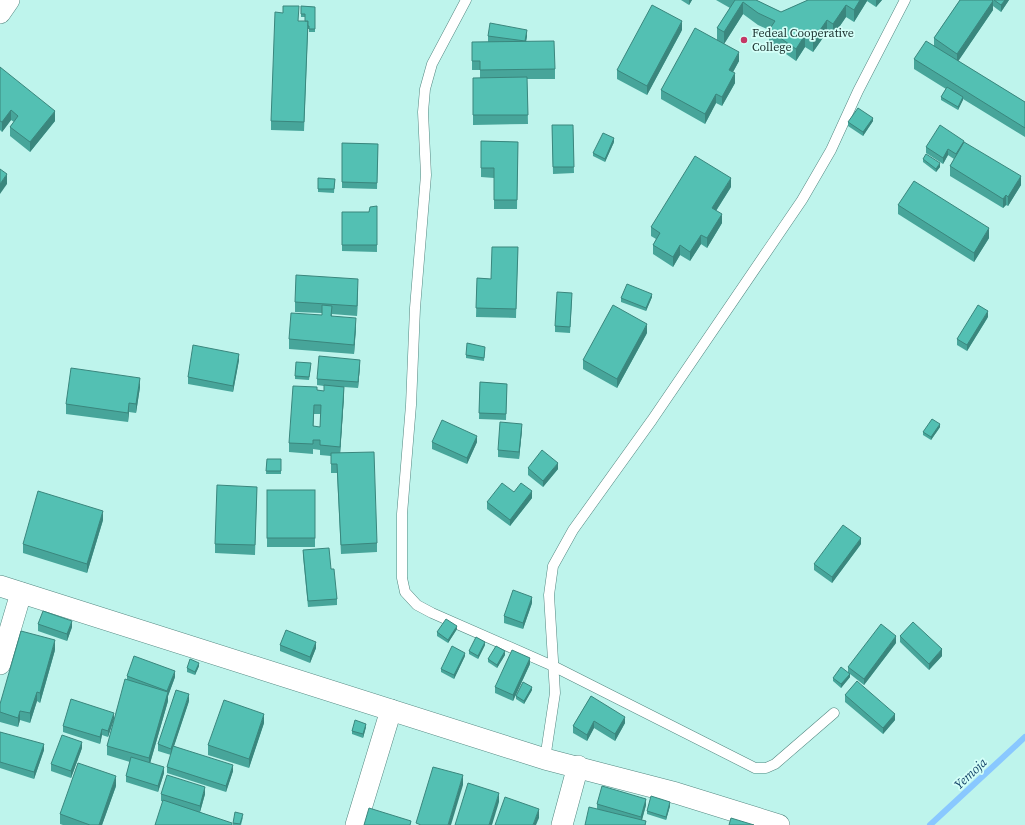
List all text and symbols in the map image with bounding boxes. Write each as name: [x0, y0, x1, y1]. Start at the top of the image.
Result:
place label: Fedeal Cooperative College: [752, 25, 854, 55]
marker: Fedeal Cooperative College: [739, 35, 749, 45]
water label: Yemoja: [950, 754, 991, 793]

